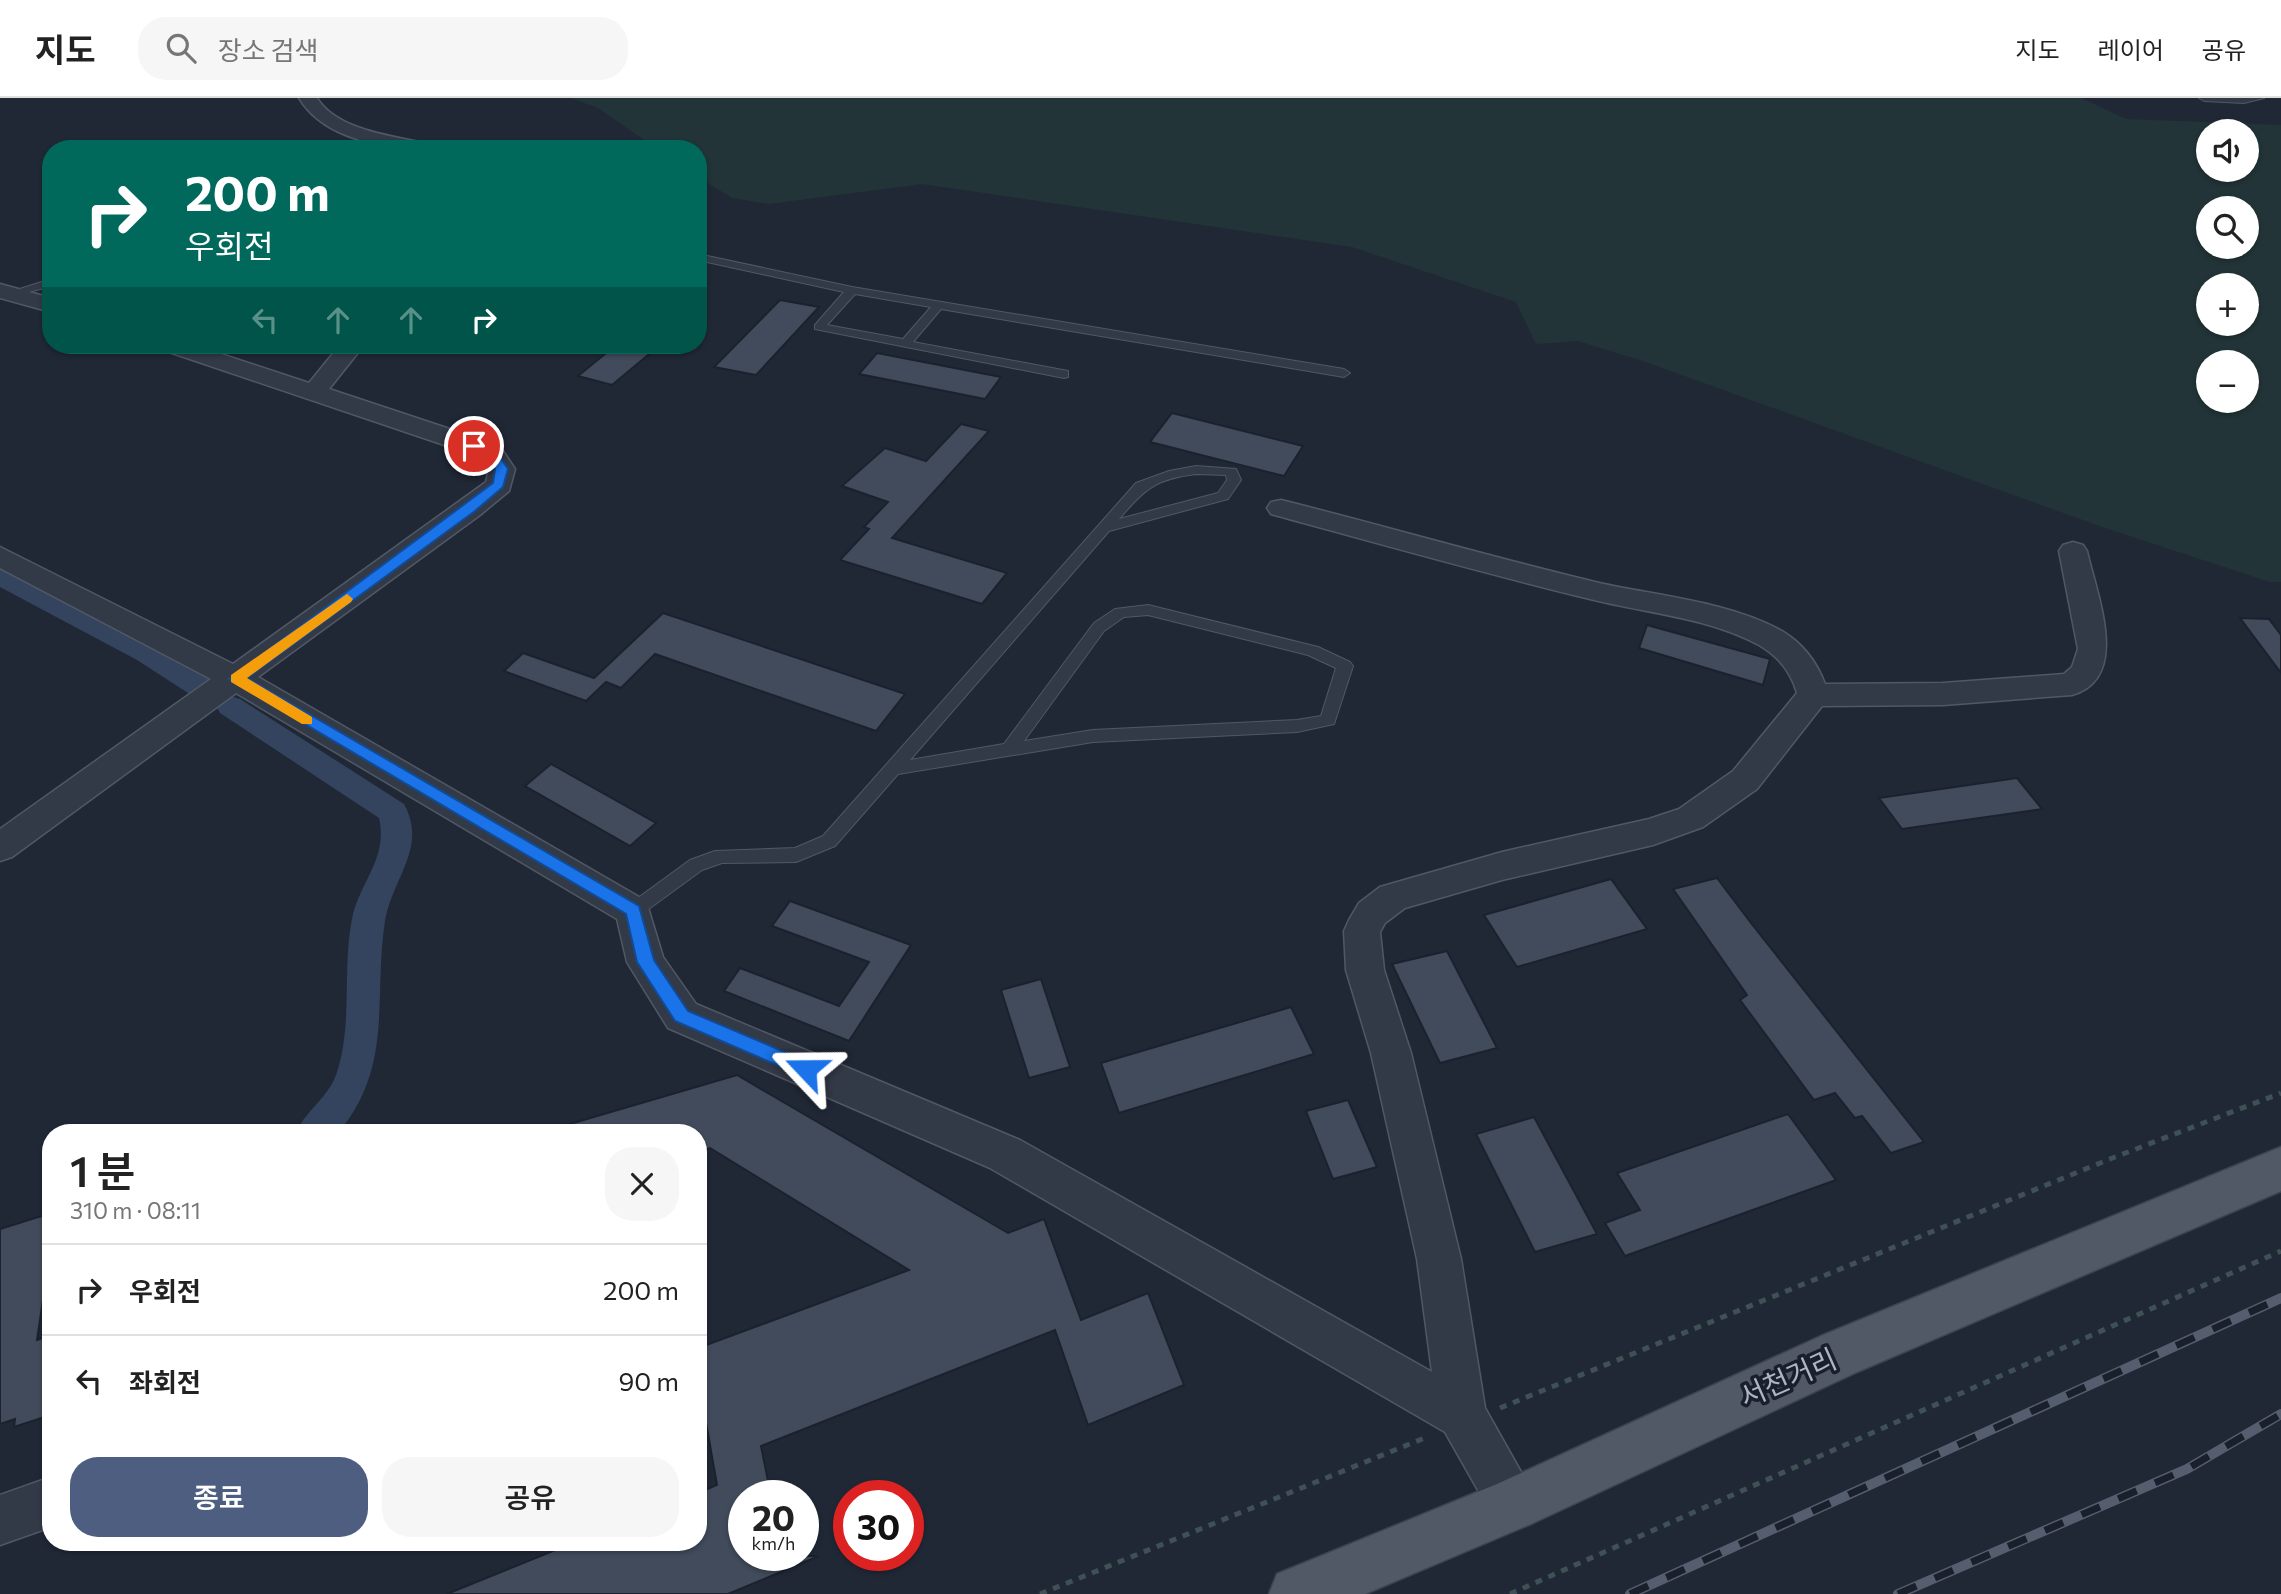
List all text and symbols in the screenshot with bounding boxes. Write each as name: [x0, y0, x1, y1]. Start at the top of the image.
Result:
search box: [138, 17, 628, 80]
text: 지도: [35, 28, 96, 69]
icon: search: [162, 29, 200, 67]
text: 장소 검색: [218, 34, 318, 65]
text: 지도: [2015, 35, 2060, 64]
text: 레이어: [2098, 35, 2164, 64]
text: 공유: [2202, 35, 2246, 64]
map controls: [2196, 119, 2259, 413]
button: sound: [2196, 119, 2259, 182]
text: 200 m: [185, 161, 330, 221]
icon: right: [70, 168, 161, 259]
button: search: [2196, 196, 2259, 259]
text: 우회전: [185, 225, 273, 265]
button: +: [2196, 273, 2259, 336]
icon: left: [246, 301, 284, 339]
icon: ahead: [319, 301, 357, 339]
icon: ahead: [392, 301, 430, 339]
icon: right: [465, 301, 503, 339]
button: −: [2196, 350, 2259, 413]
pin: [444, 416, 504, 476]
icon: arrive: [455, 427, 493, 465]
position arrow: [769, 1032, 843, 1106]
text: 1 분: [70, 1144, 135, 1196]
button: close: [605, 1147, 679, 1221]
text: 310 m · 08:11: [70, 1196, 201, 1224]
icon: right: [70, 1271, 108, 1309]
text: 200 m: [603, 1274, 679, 1305]
text: 우회전: [129, 1275, 201, 1306]
street label: 서천거리: [1734, 1341, 1842, 1414]
icon: left: [70, 1362, 108, 1400]
text: 90 m: [619, 1365, 679, 1396]
text: 좌회전: [129, 1366, 201, 1397]
button: 종료: [70, 1457, 368, 1537]
button: 공유: [382, 1457, 679, 1537]
speed limit sign: 30: [833, 1480, 924, 1571]
text: 20: [752, 1495, 795, 1538]
text: km/h: [752, 1532, 795, 1554]

